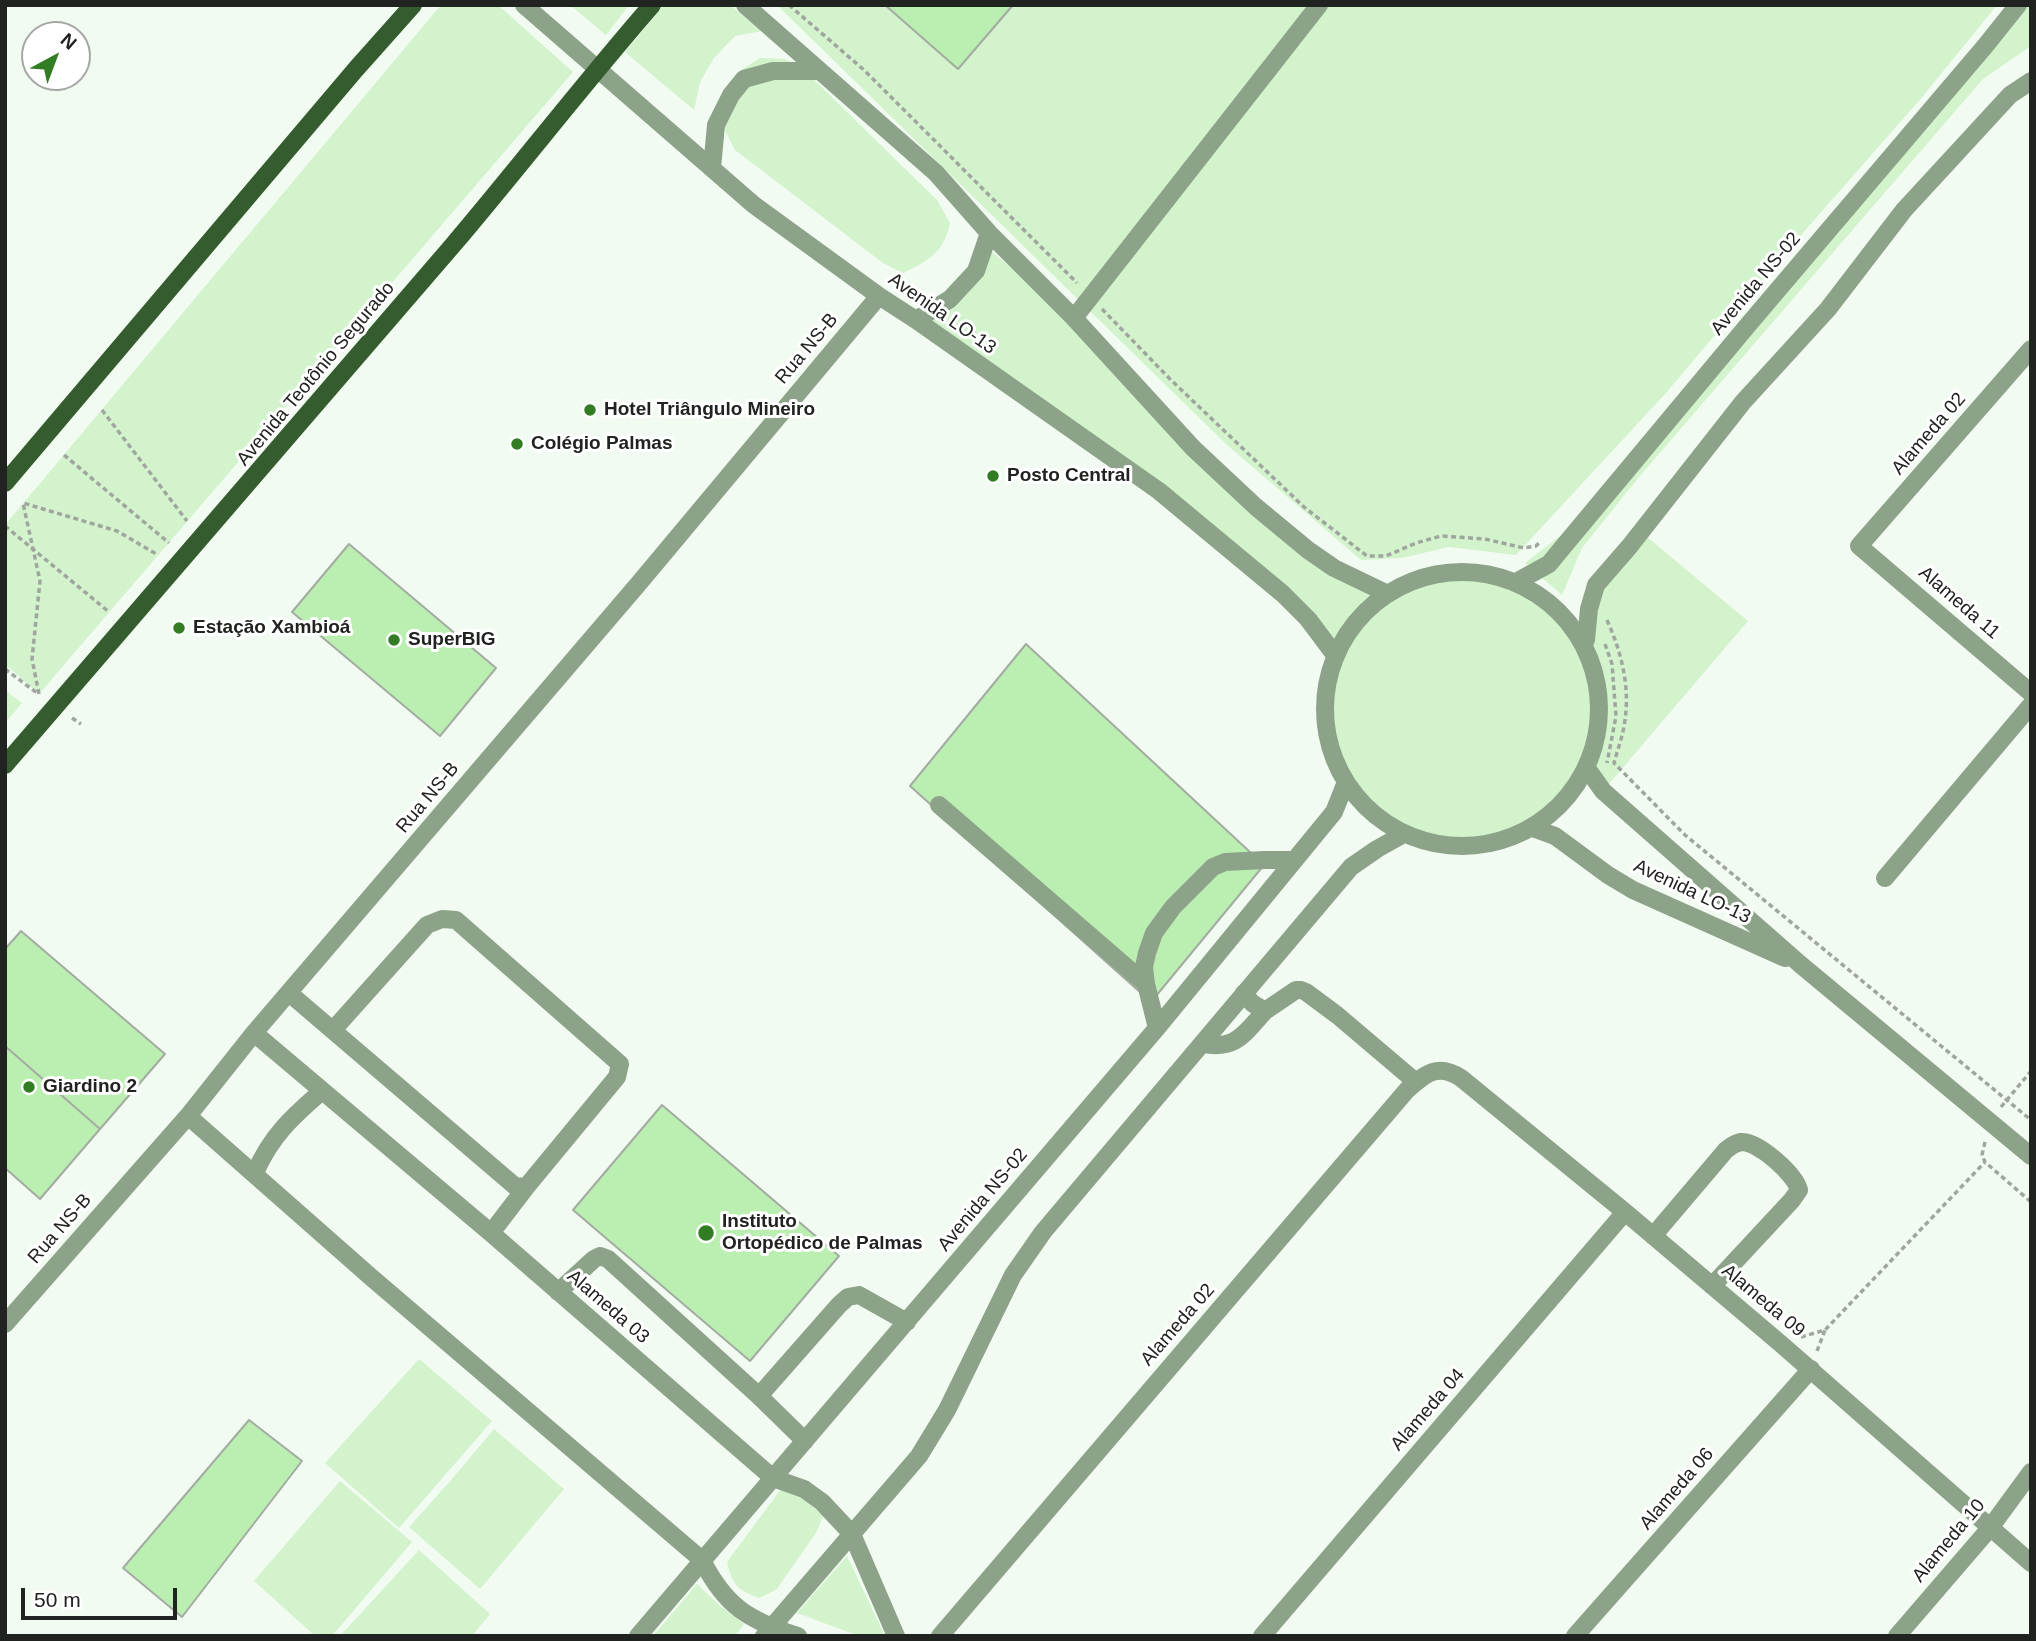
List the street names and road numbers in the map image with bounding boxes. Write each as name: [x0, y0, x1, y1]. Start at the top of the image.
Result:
street label: Avenida NS-02: [1706, 228, 1806, 340]
street label: Avenida LO-13: [884, 268, 1000, 360]
street label: Avenida Teotônio Segurado: [232, 277, 400, 471]
street label: Rua NS-B: [771, 309, 843, 389]
street label: Alameda 02: [1887, 388, 1971, 480]
street label: Alameda 11: [1914, 562, 2004, 644]
street label: Rua NS-B: [392, 758, 464, 838]
street label: Avenida LO-13: [1630, 855, 1754, 929]
street label: Avenida NS-02: [933, 1144, 1033, 1256]
street label: Rua NS-B: [23, 1189, 97, 1269]
street label: Alameda 09: [1717, 1260, 1809, 1342]
street label: Alameda 03: [562, 1265, 654, 1349]
street label: Alameda 02: [1136, 1279, 1220, 1371]
street label: Alameda 04: [1386, 1364, 1470, 1456]
street label: Alameda 06: [1635, 1443, 1719, 1535]
street label: Alameda 10: [1908, 1495, 1990, 1587]

